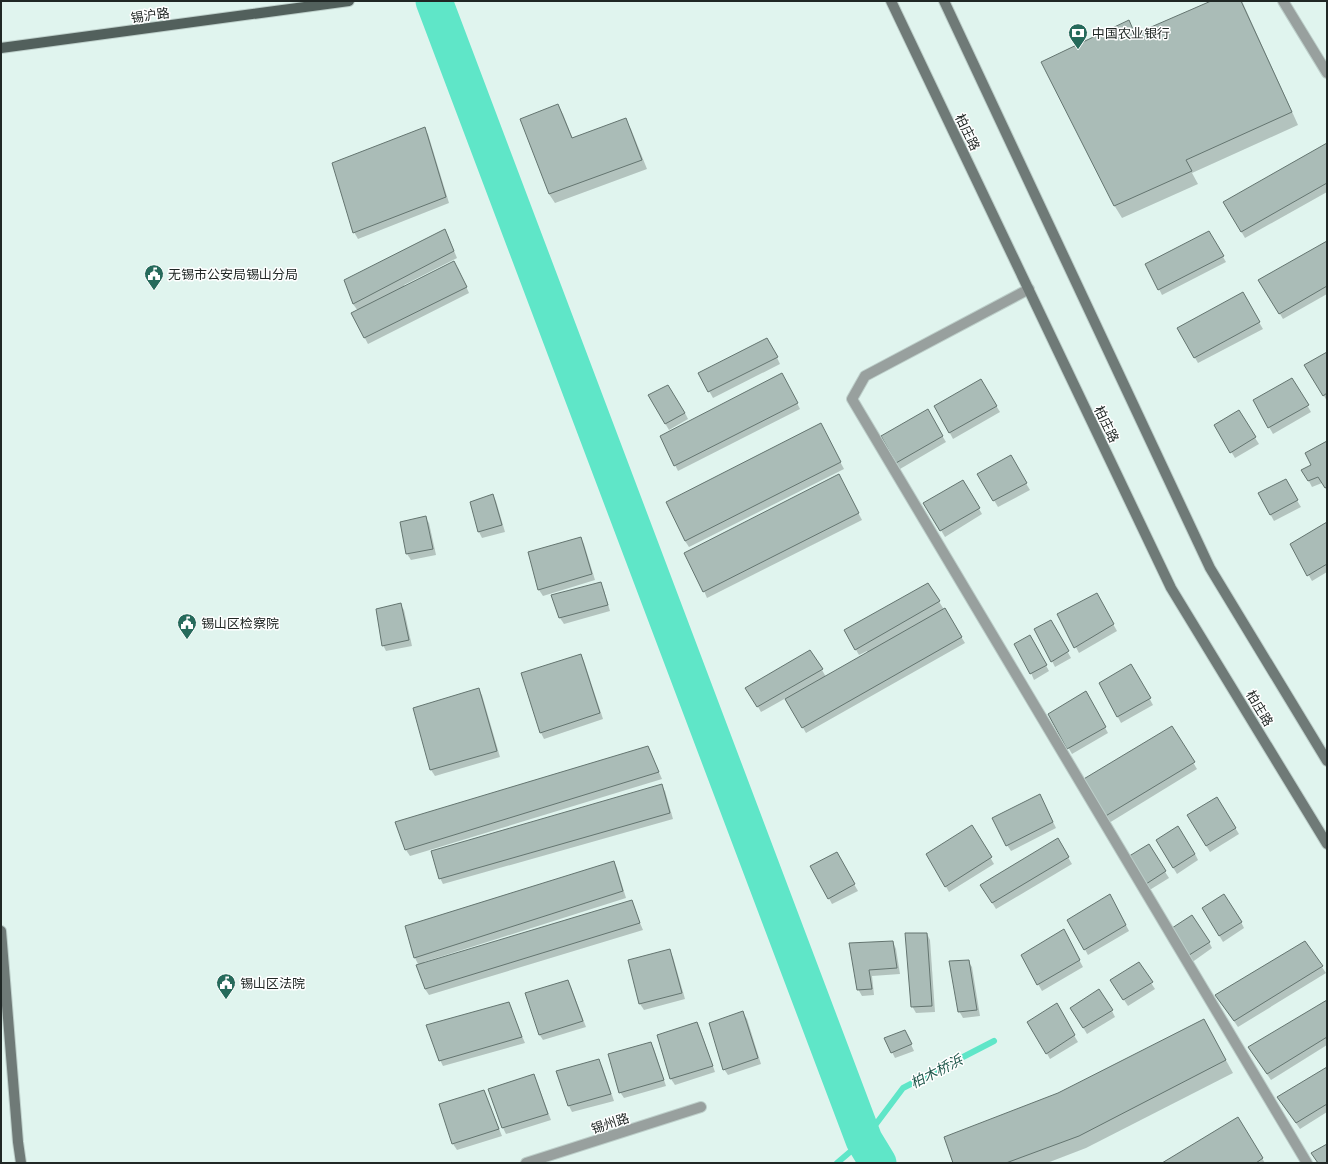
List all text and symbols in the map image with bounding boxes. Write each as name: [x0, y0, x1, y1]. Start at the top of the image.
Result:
street label: 锡沪路: [129, 3, 171, 27]
bank icon: 中国农业银行: [1067, 22, 1089, 50]
place label: 中国农业银行: [1092, 24, 1170, 42]
street label: 柏庄路: [951, 111, 985, 153]
public building icon: 无锡市公安局锡山分局: [143, 263, 165, 291]
place label: 无锡市公安局锡山分局: [168, 265, 298, 283]
street label: 柏庄路: [1090, 403, 1124, 445]
public building icon: 锡山区检察院: [176, 612, 198, 640]
place label: 锡山区检察院: [201, 614, 279, 632]
street label: 柏庄路: [1242, 687, 1278, 729]
public building icon: 锡山区法院: [215, 972, 237, 1000]
place label: 锡山区法院: [240, 974, 305, 992]
water label: 柏木桥浜: [907, 1049, 966, 1092]
street label: 锡州路: [589, 1108, 631, 1138]

